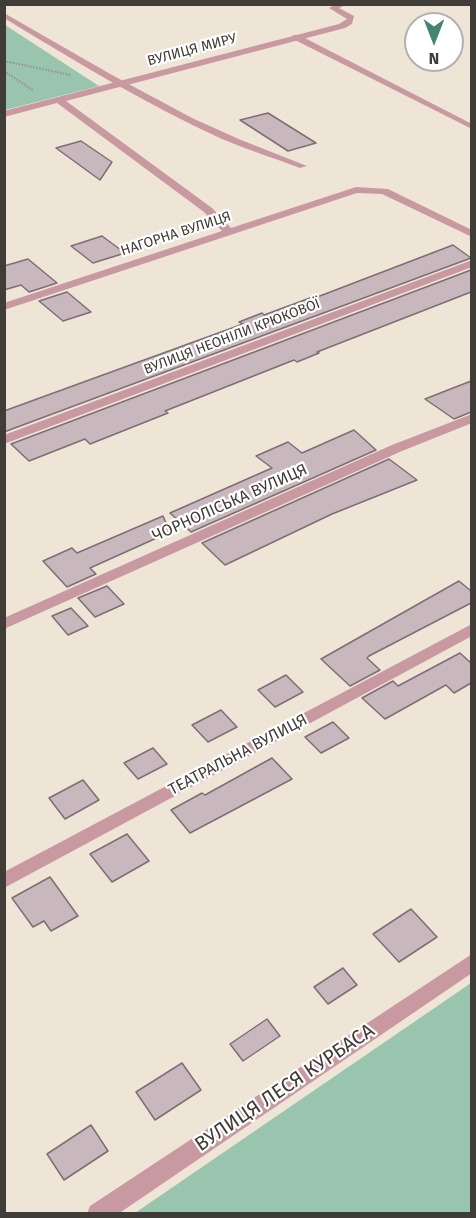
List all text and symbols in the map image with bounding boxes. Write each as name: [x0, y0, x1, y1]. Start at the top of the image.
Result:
north arrow: [404, 12, 464, 72]
street label: ВУЛИЦЯ МИРУ: [146, 30, 238, 70]
text: N: [429, 49, 439, 68]
street label: НАГОРНА ВУЛИЦЯ: [119, 208, 233, 260]
street label: ВУЛИЦЯ НЕОНІЛИ КРЮКОВОЇ: [142, 296, 322, 378]
street label: ЧОРНОЛІСЬКА ВУЛИЦЯ: [150, 460, 310, 546]
street label: ТЕАТРАЛЬНА ВУЛИЦЯ: [165, 710, 311, 800]
street label: ВУЛИЦЯ ЛЕСЯ КУРБАСА: [191, 1019, 379, 1157]

